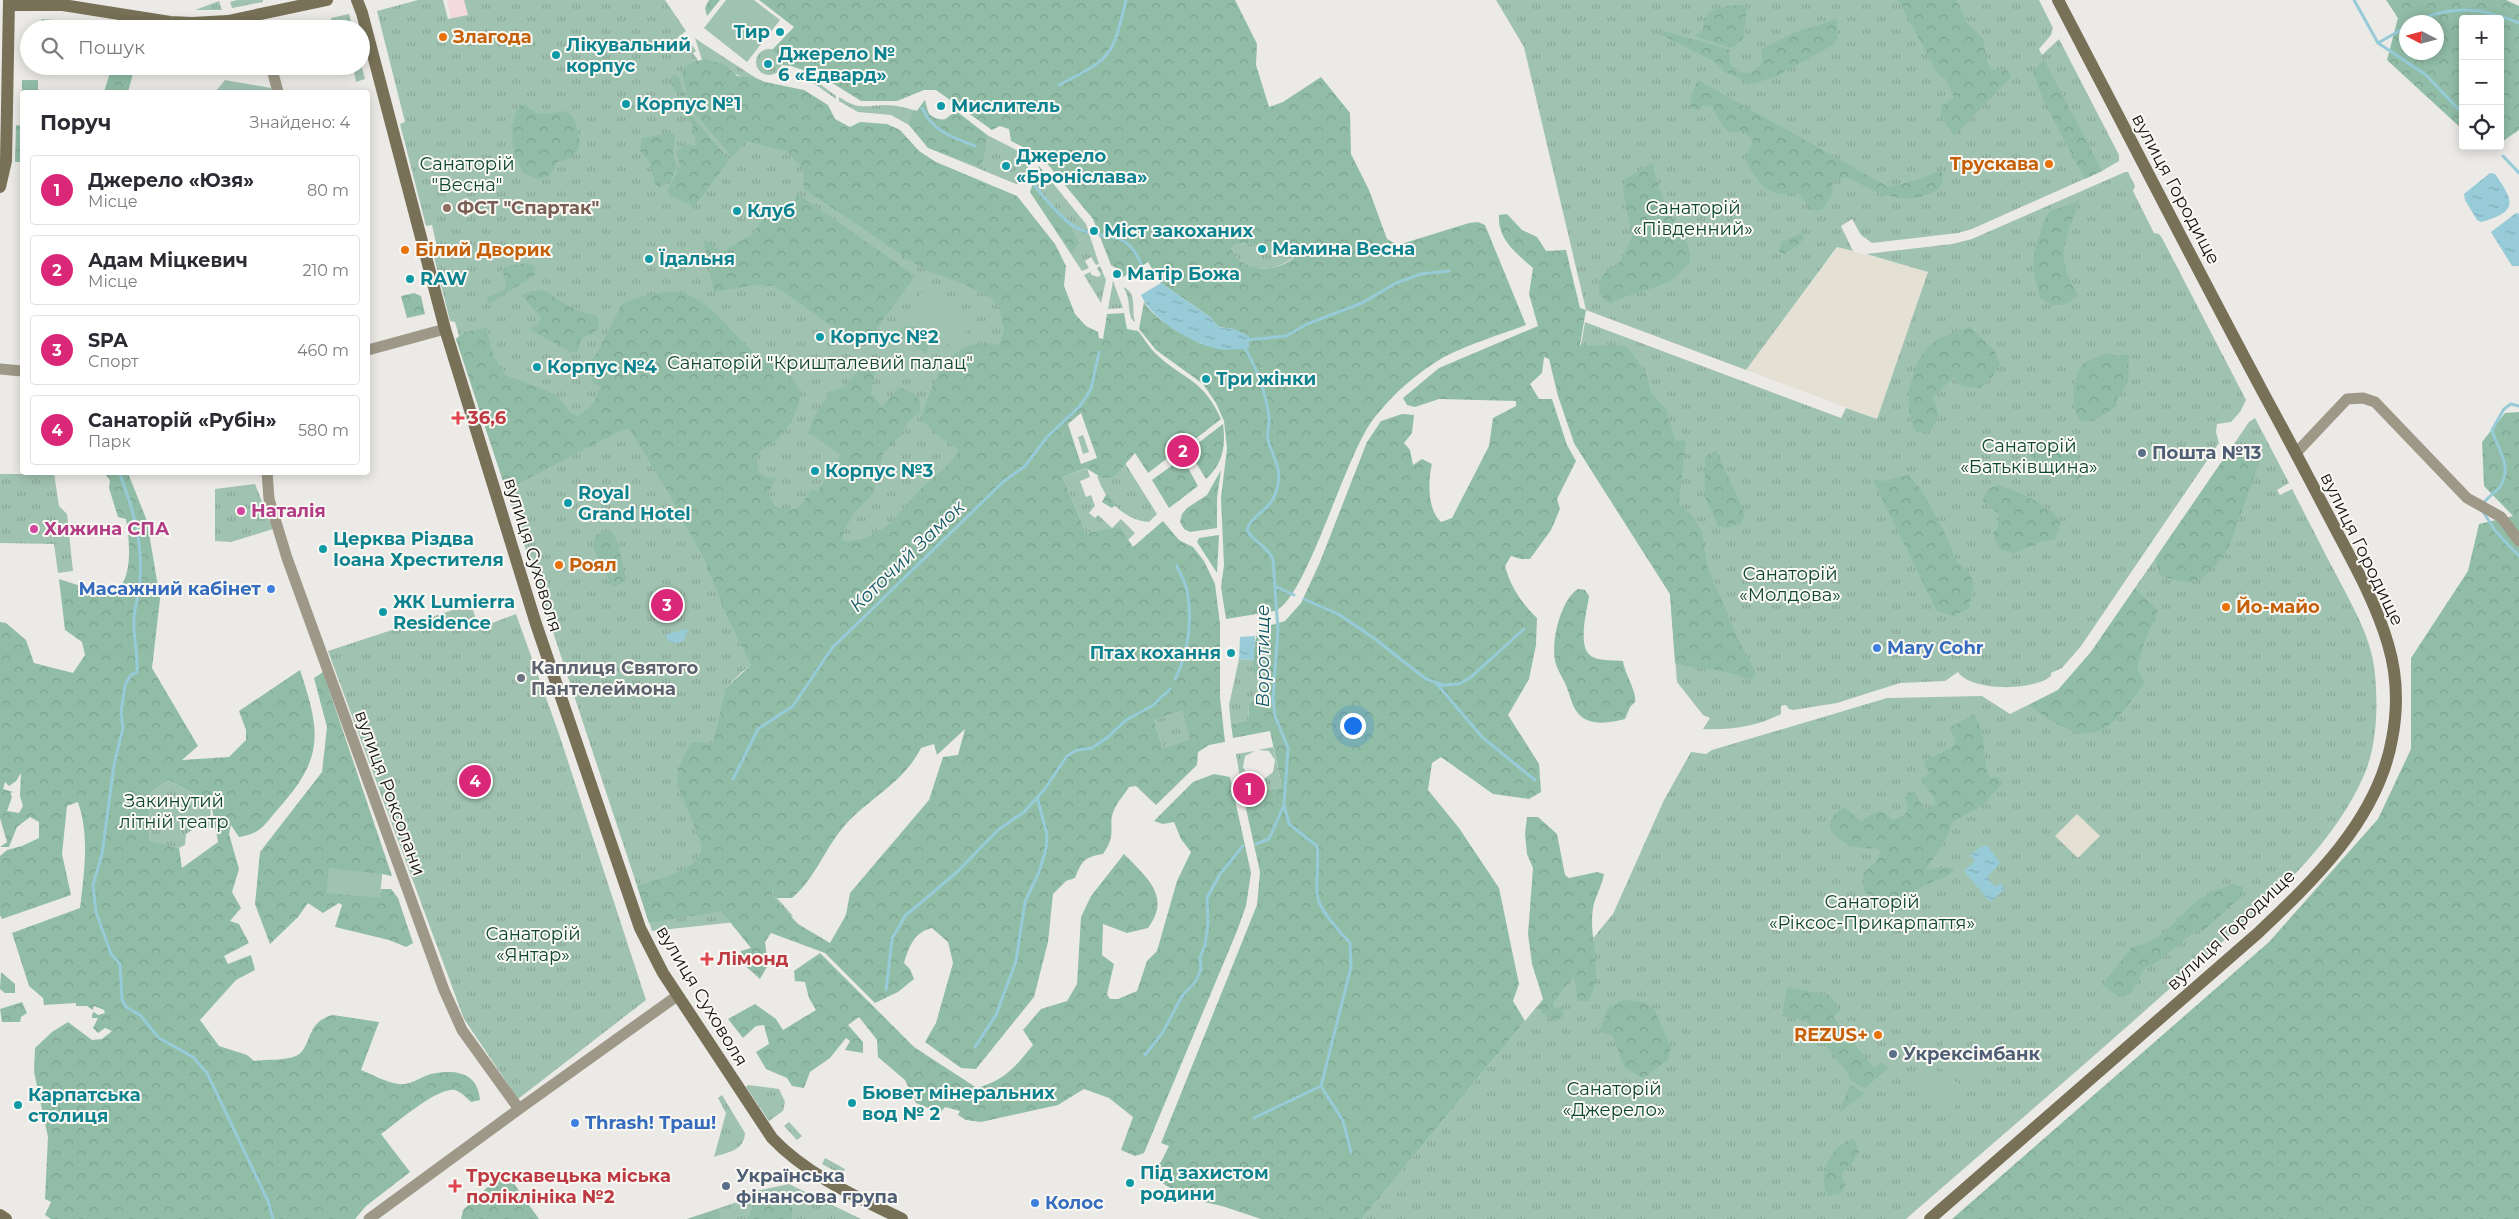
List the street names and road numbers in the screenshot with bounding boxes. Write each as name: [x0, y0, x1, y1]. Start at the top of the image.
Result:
street label: вулиця Городище: [2127, 110, 2225, 268]
street label: вулиця Городище: [2315, 469, 2409, 629]
street label: вулиця Суховоля: [499, 475, 567, 635]
street label: вулиця Роксолани: [350, 707, 430, 879]
street label: вулиця Городище: [2162, 865, 2300, 995]
street label: вулиця Суховоля: [651, 922, 753, 1070]

